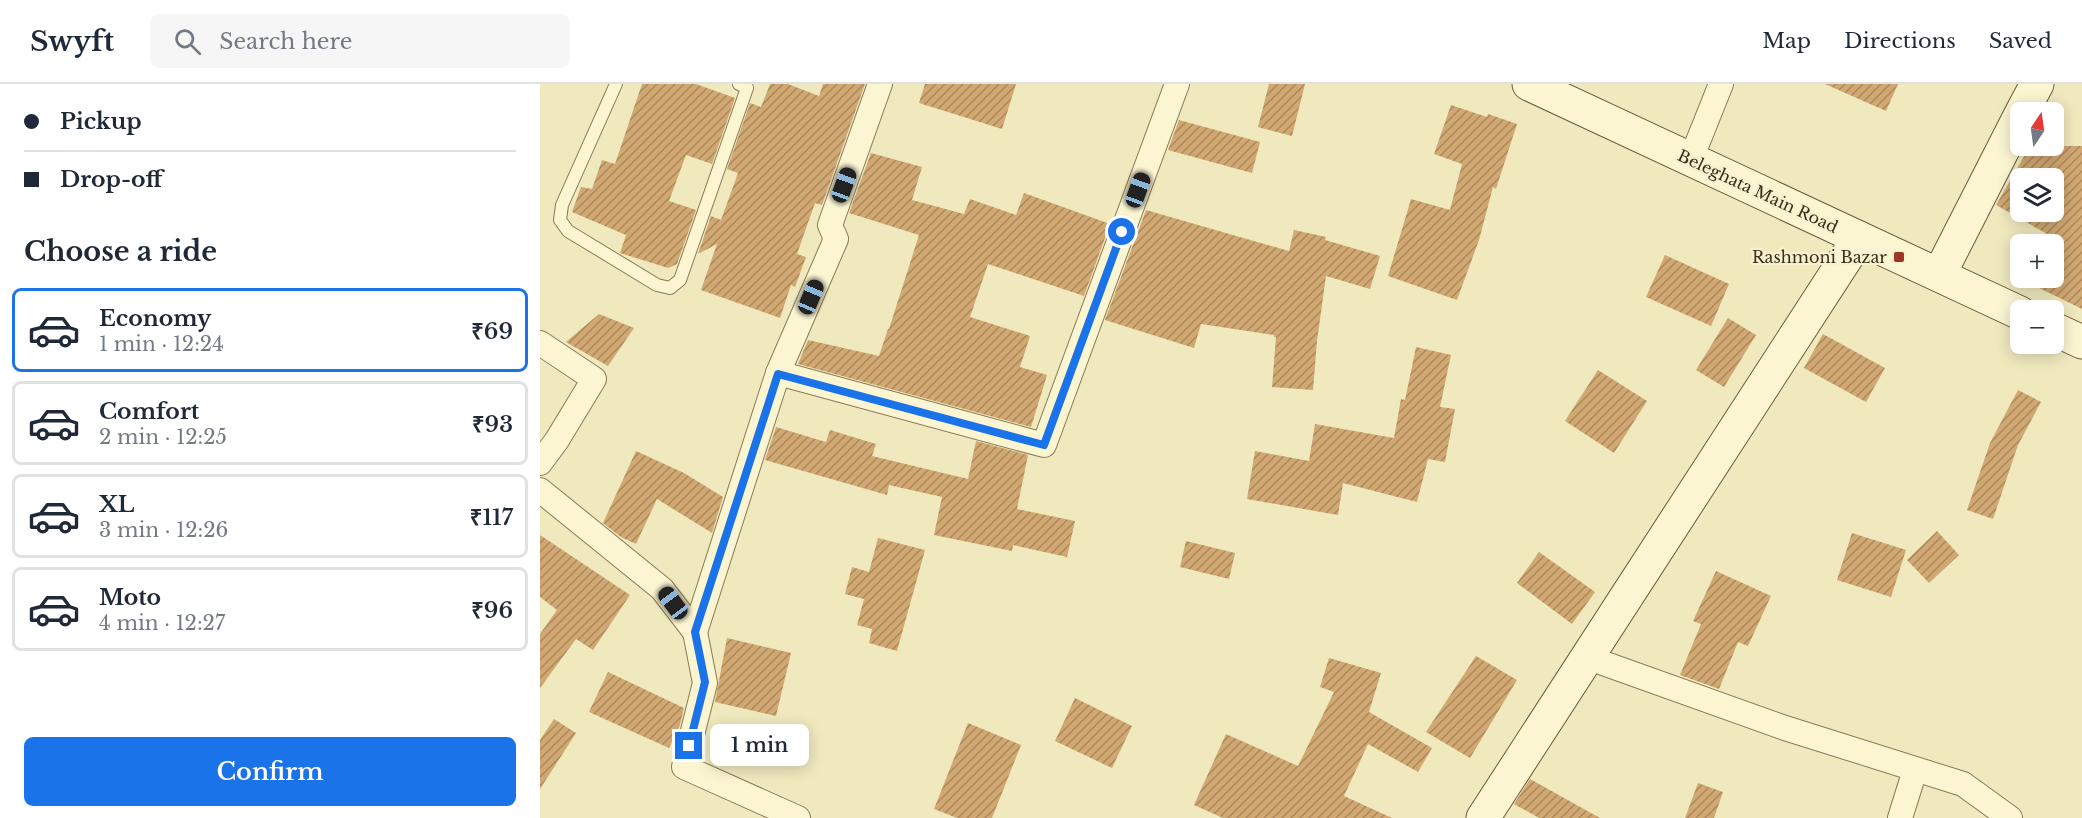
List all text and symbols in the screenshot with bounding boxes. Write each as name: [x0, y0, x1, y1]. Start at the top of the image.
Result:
search box: [150, 14, 570, 68]
text: Swyft: [30, 24, 114, 59]
icon: search: [171, 25, 204, 58]
text: Search here: [219, 28, 352, 55]
text: Map: [1762, 28, 1811, 54]
text: Directions: [1844, 28, 1956, 54]
text: Saved: [1989, 28, 2052, 54]
north arrow: [2010, 102, 2064, 156]
map controls: [2010, 102, 2064, 354]
text: Pickup: [60, 108, 142, 135]
street label: Beleghata Main Road: [1675, 145, 1842, 237]
car: [829, 165, 859, 205]
text: Drop-off: [60, 166, 162, 193]
button: layers: [2010, 168, 2064, 222]
car: [1123, 170, 1153, 210]
route start: [1108, 218, 1135, 245]
button: +: [2010, 234, 2064, 288]
text: Choose a ride: [24, 235, 217, 268]
place label: Rashmoni Bazar: [1752, 247, 1887, 267]
marker: Rashmoni Bazar: [1892, 250, 1906, 264]
car: [796, 277, 826, 317]
button: −: [2010, 300, 2064, 354]
icon: car: [27, 303, 81, 357]
text: Economy: [99, 305, 211, 332]
text: ₹69: [471, 318, 513, 345]
text: 1 min · 12:24: [99, 332, 224, 356]
icon: car: [27, 396, 81, 450]
text: Comfort: [99, 398, 199, 425]
text: ₹93: [472, 411, 513, 438]
text: 2 min · 12:25: [99, 425, 227, 449]
icon: car: [27, 489, 81, 543]
text: XL: [99, 491, 134, 518]
text: ₹117: [470, 504, 513, 531]
text: 3 min · 12:26: [99, 518, 228, 542]
icon: car: [27, 582, 81, 636]
car: [655, 583, 691, 623]
text: Moto: [99, 584, 161, 611]
text: ₹96: [471, 597, 513, 624]
text: 4 min · 12:27: [99, 611, 225, 635]
callout: 1 min: [710, 725, 809, 767]
route end: [675, 732, 702, 759]
text: 1 min: [731, 733, 788, 757]
button: Confirm: [24, 737, 516, 806]

